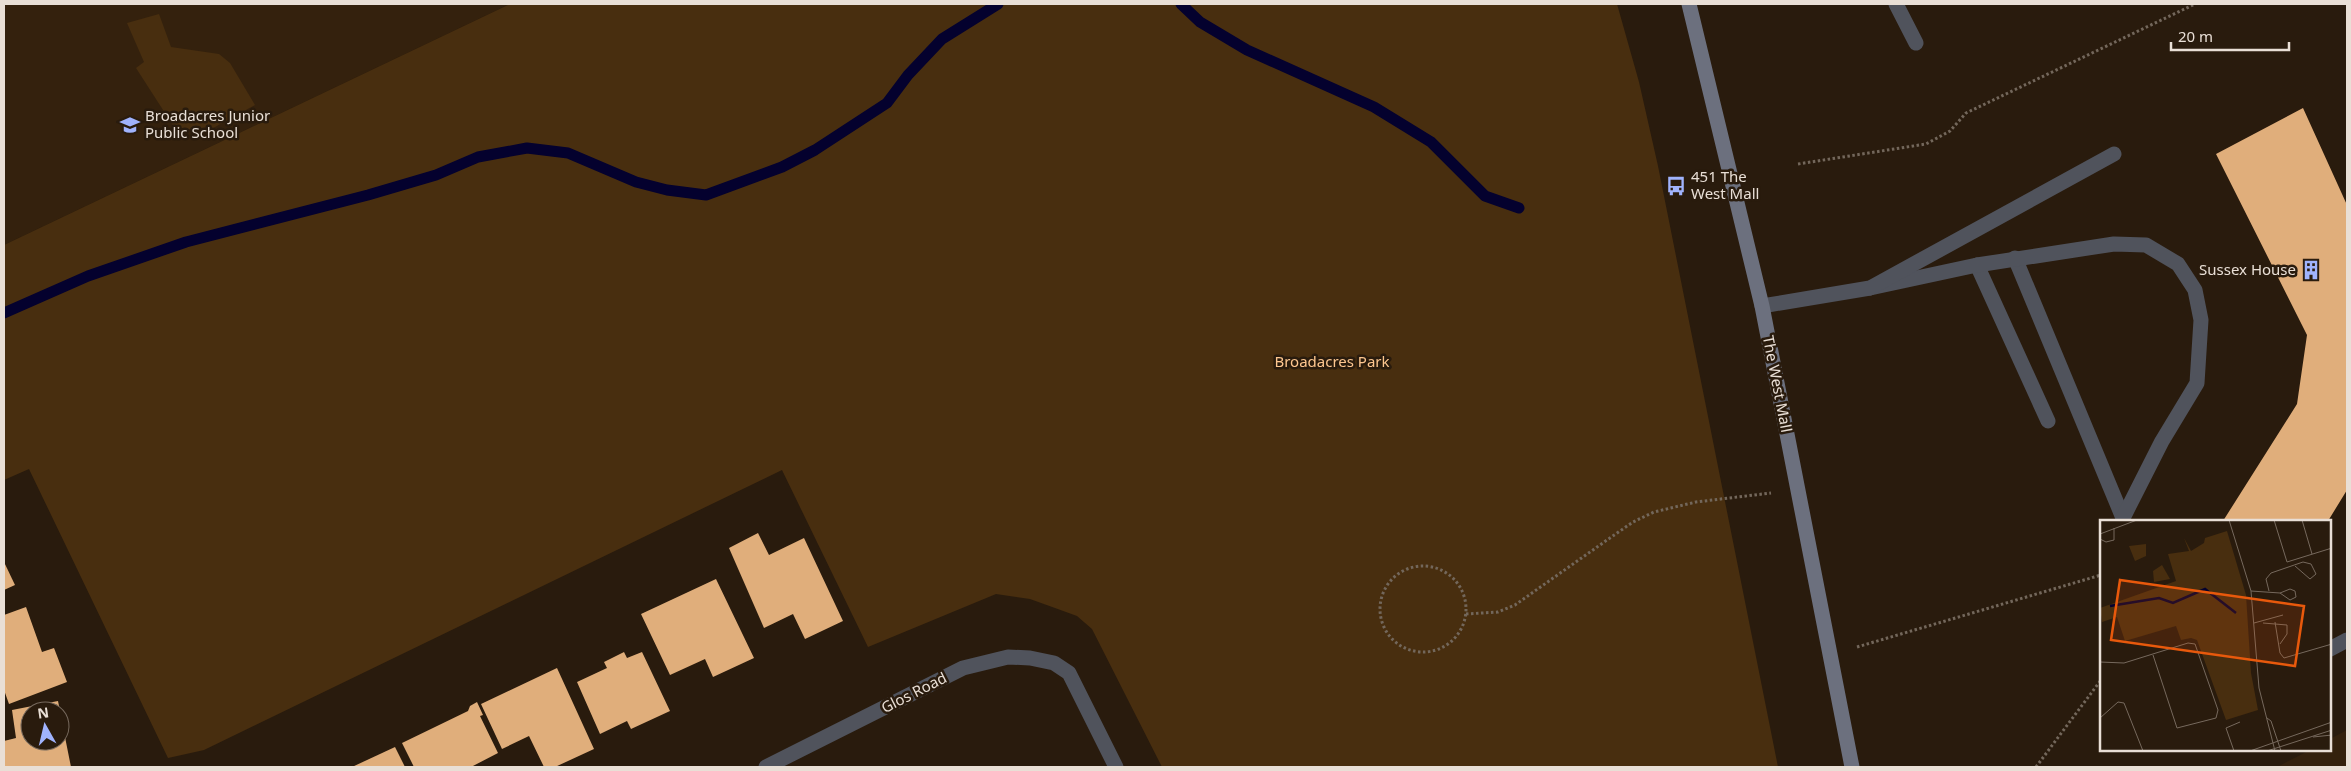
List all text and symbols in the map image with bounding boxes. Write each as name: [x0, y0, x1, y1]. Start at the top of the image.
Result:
scale bar: [2171, 20, 2288, 52]
text: 20 m: [2178, 26, 2213, 46]
place label: Broadacres Junior Public School: [145, 105, 270, 142]
school or university icon: Broadacres Junior Public School: [119, 114, 141, 136]
place label: 451 The West Mall: [1691, 166, 1759, 203]
bus stop icon: 451 The West Mall: [1665, 175, 1687, 197]
place label: Sussex House: [2199, 259, 2296, 279]
building icon: Sussex House: [2300, 259, 2322, 281]
street label: The West Mall: [1759, 334, 1797, 434]
park label: Broadacres Park: [1274, 351, 1390, 371]
inset map: [2100, 520, 2331, 751]
street label: Glos Road: [877, 667, 950, 717]
north arrow: [20, 701, 70, 751]
text: N: [36, 702, 50, 723]

